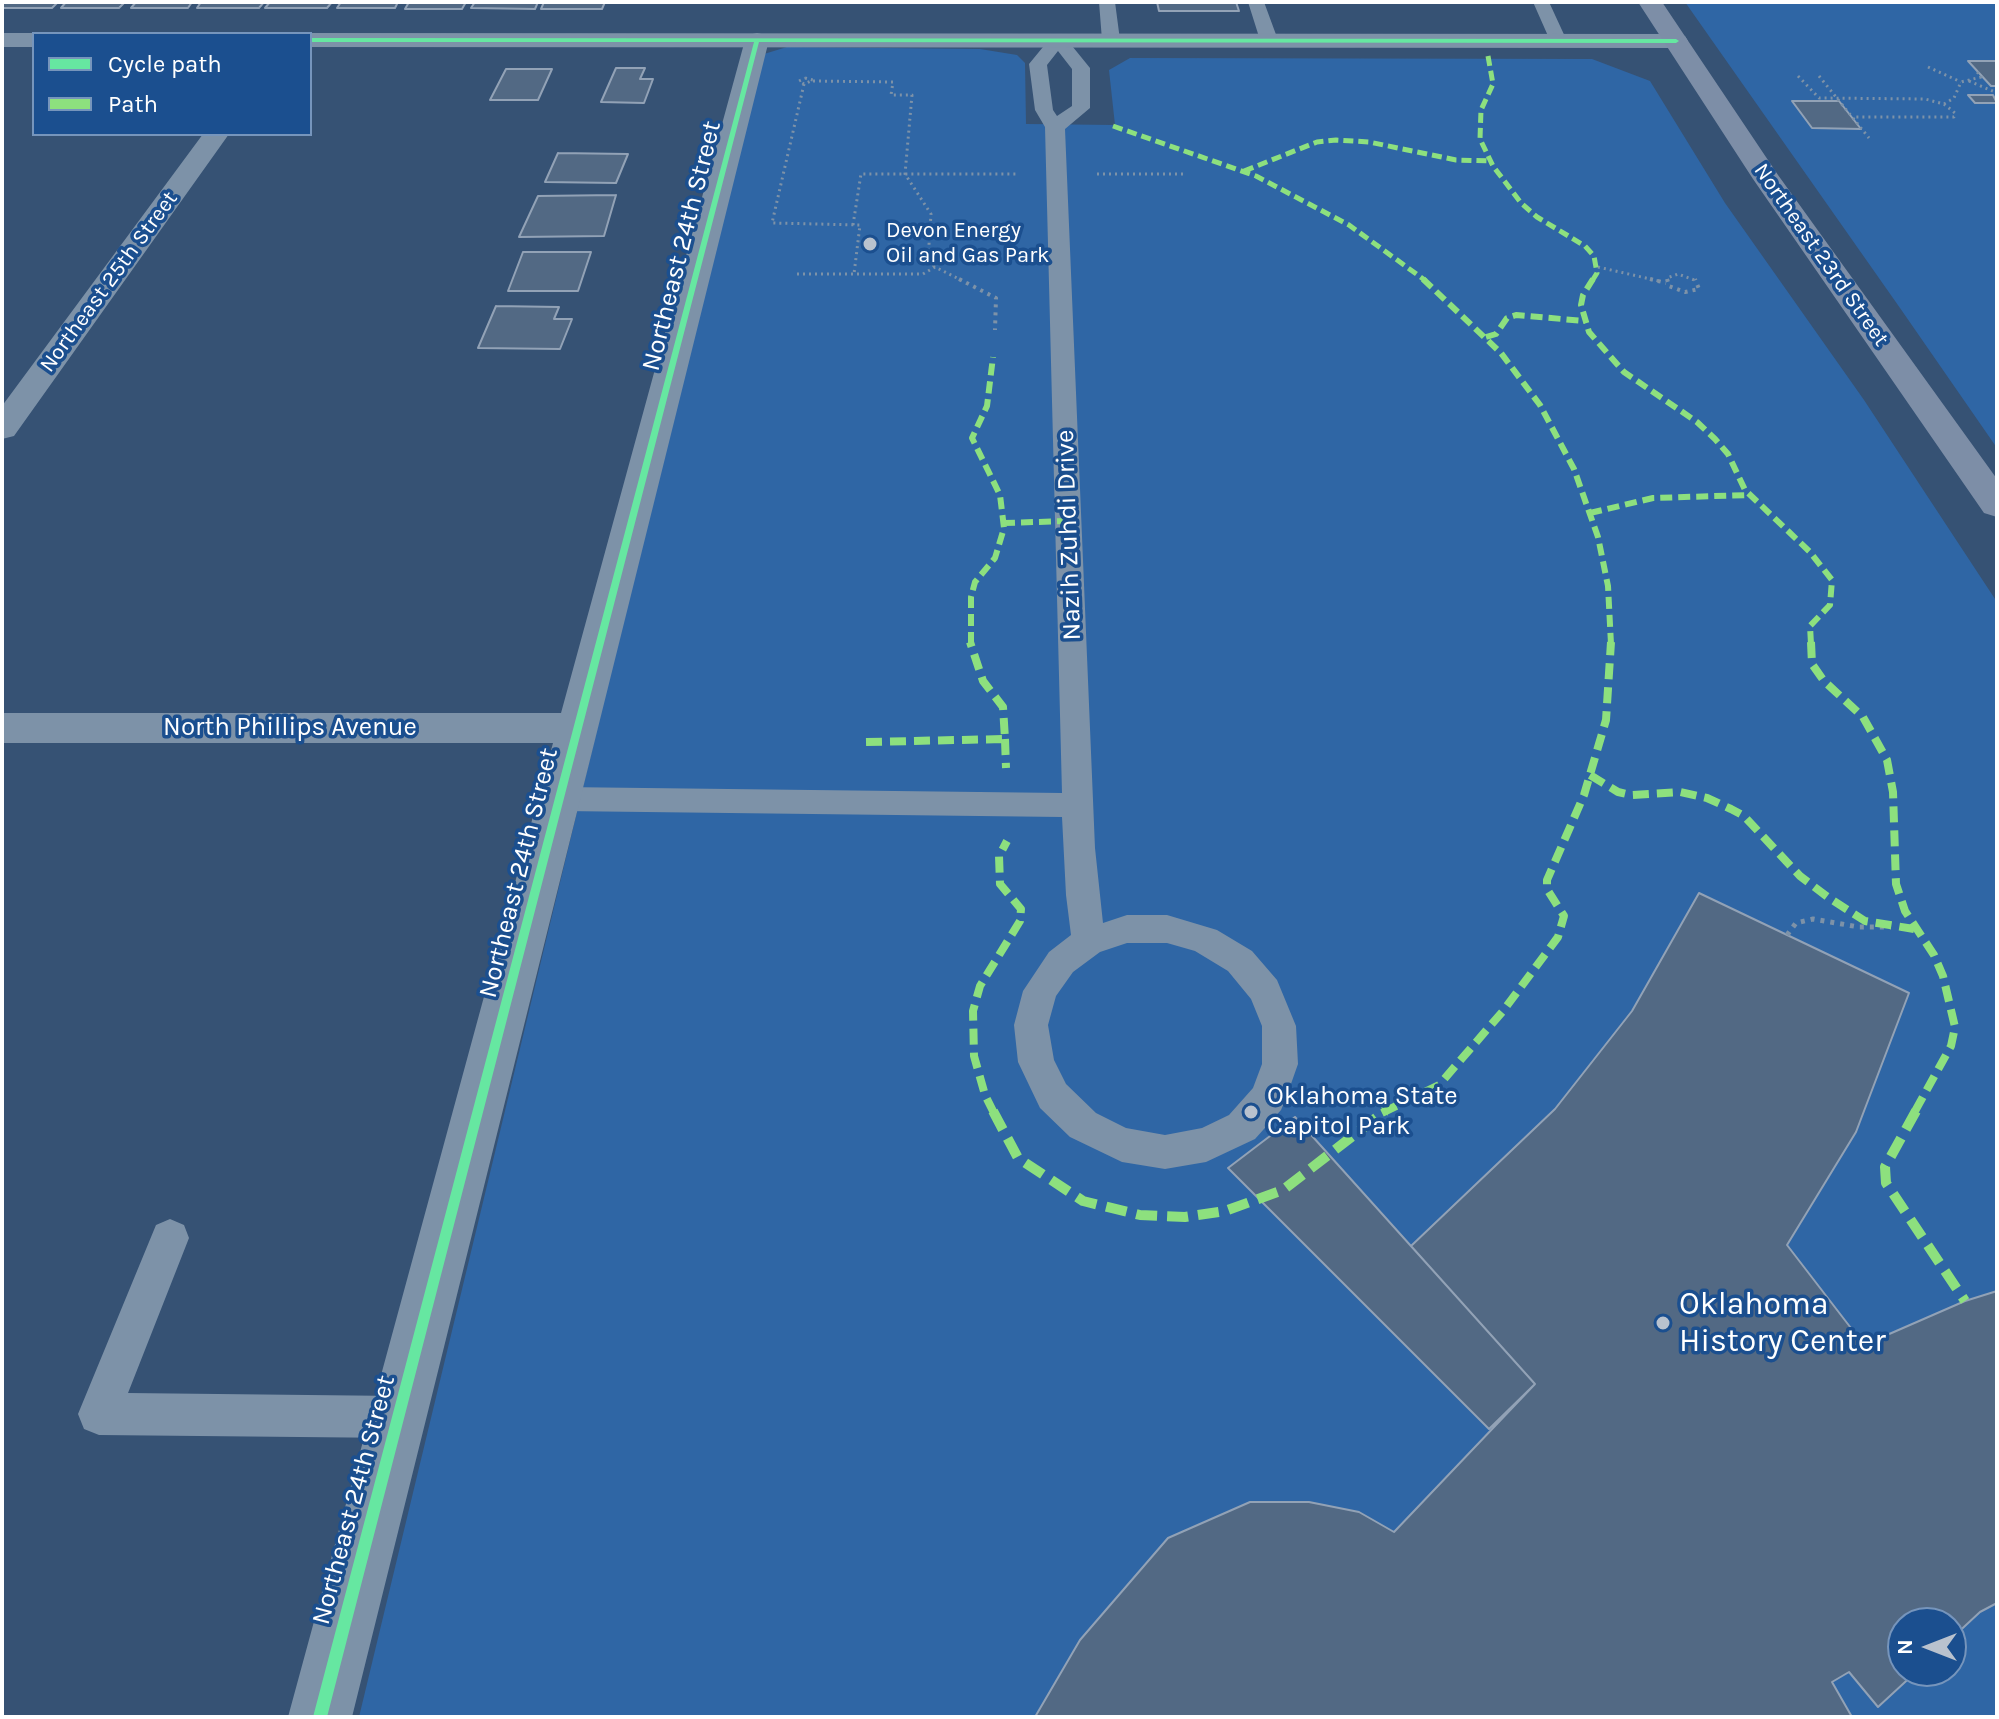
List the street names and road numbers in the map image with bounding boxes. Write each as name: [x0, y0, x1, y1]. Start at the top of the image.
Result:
street label: Northeast 24th Street: [636, 118, 728, 374]
street label: Northeast 23rd Street: [1748, 158, 1894, 352]
street label: Northeast 25th Street: [34, 186, 184, 378]
street label: Nazih Zuhdi Drive: [1050, 429, 1088, 641]
street label: North Phillips Avenue: [163, 712, 417, 744]
street label: Northeast 24th Street: [473, 745, 565, 1001]
street label: Northeast 24th Street: [306, 1372, 402, 1628]

